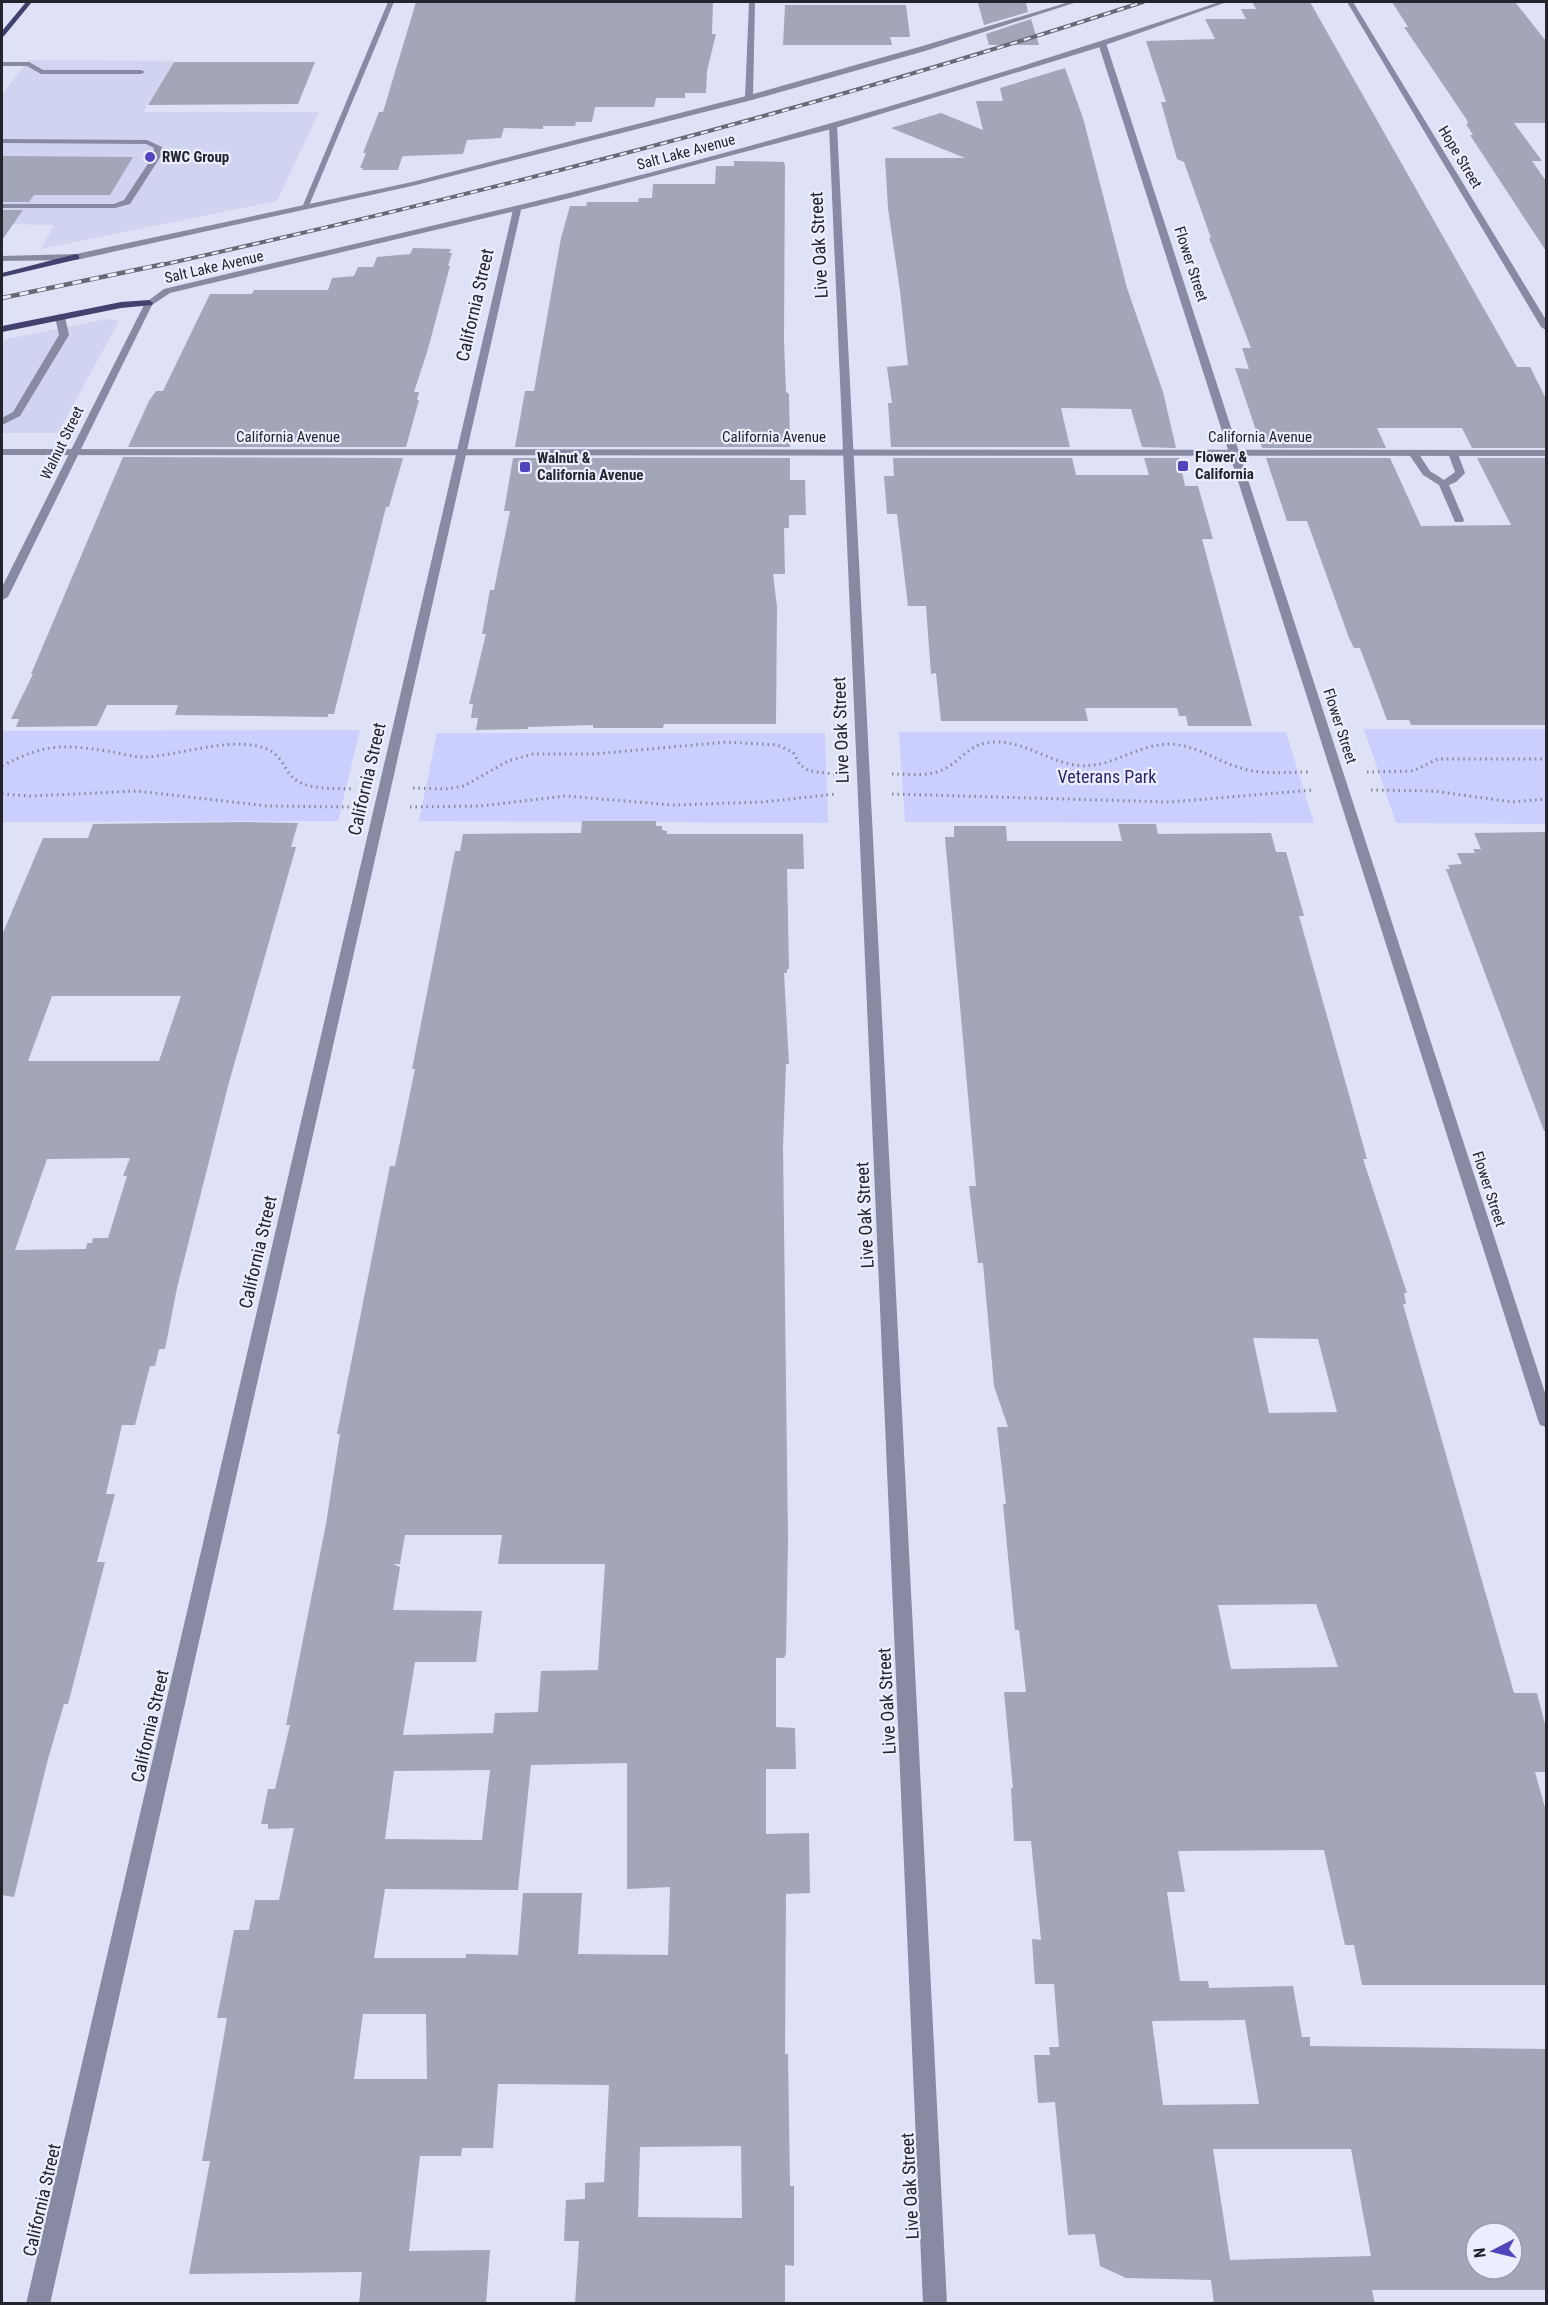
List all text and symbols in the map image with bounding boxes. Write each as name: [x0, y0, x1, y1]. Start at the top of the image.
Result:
street label: Hope Street: [1434, 122, 1486, 192]
street label: Salt Lake Avenue: [635, 130, 737, 174]
place label: RWC Group: [162, 148, 229, 166]
marker: RWC Group: [143, 150, 157, 164]
street label: Live Oak Street: [805, 191, 832, 299]
street label: Flower Street: [1170, 224, 1212, 304]
street label: California Street: [451, 246, 498, 363]
street label: Salt Lake Avenue: [163, 247, 265, 287]
street label: Walnut Street: [37, 403, 87, 483]
street label: California Avenue: [236, 428, 340, 446]
street label: California Avenue: [722, 428, 826, 446]
street label: California Avenue: [1208, 428, 1312, 446]
place label: Flower & California: [1195, 448, 1254, 483]
place label: Walnut & California Avenue: [537, 449, 644, 484]
marker: Flower & California: [1176, 459, 1190, 473]
marker: Walnut & California Avenue: [518, 460, 532, 474]
street label: Live Oak Street: [828, 676, 853, 784]
street label: Flower Street: [1319, 686, 1361, 766]
street label: California Street: [343, 720, 390, 837]
park label: Veterans Park: [1058, 766, 1156, 787]
street label: Flower Street: [1468, 1149, 1510, 1229]
street label: Live Oak Street: [851, 1161, 878, 1269]
street label: California Street: [234, 1193, 281, 1310]
street label: Live Oak Street: [873, 1647, 900, 1755]
street label: California Street: [126, 1667, 173, 1784]
street label: Live Oak Street: [896, 2132, 923, 2240]
street label: California Street: [18, 2141, 65, 2258]
north arrow: [1464, 2221, 1524, 2281]
text: N: [1470, 2247, 1490, 2259]

